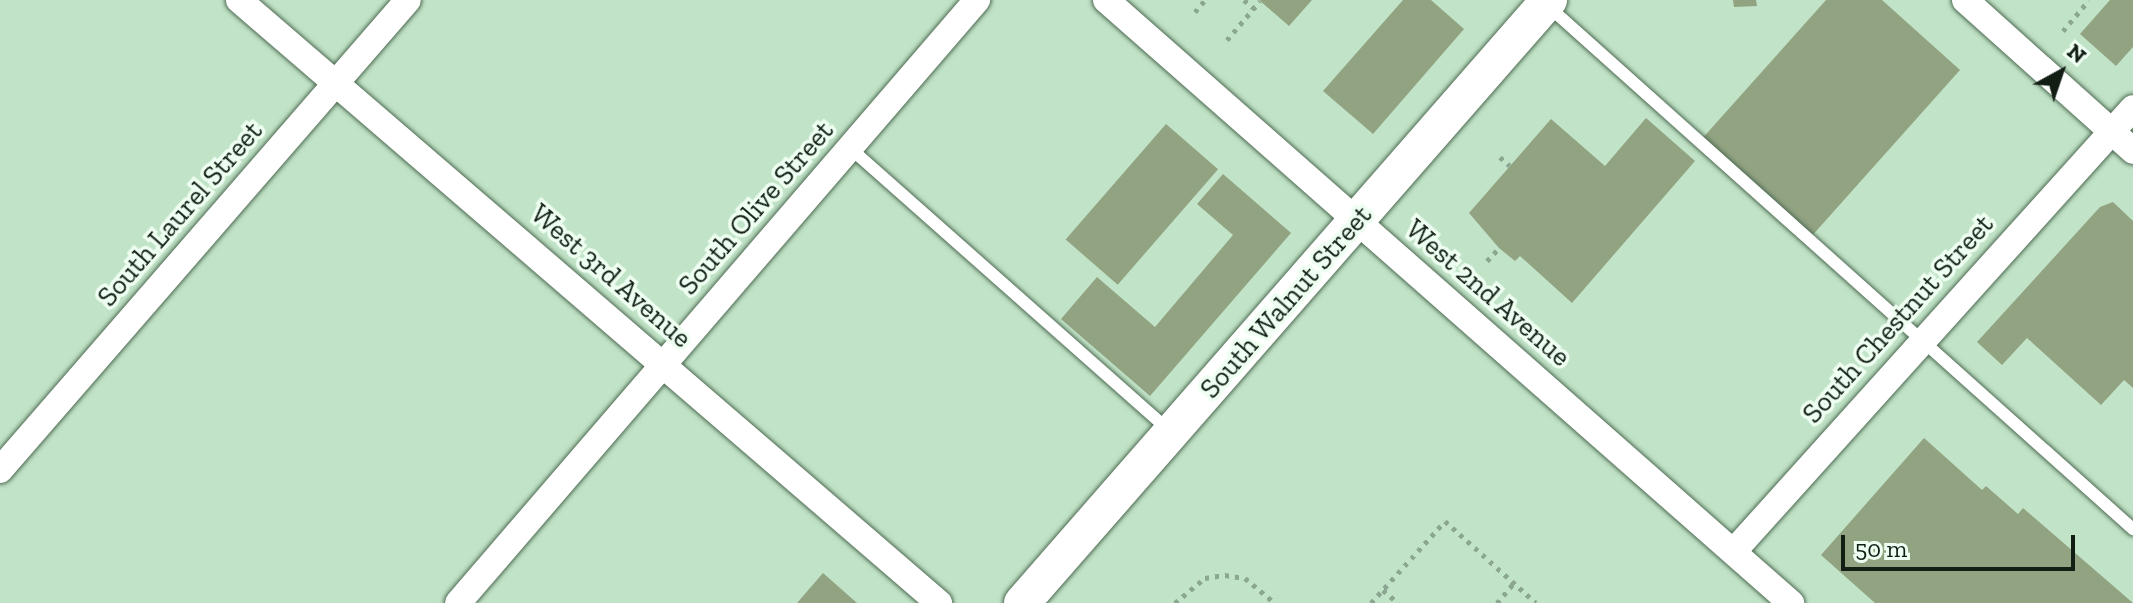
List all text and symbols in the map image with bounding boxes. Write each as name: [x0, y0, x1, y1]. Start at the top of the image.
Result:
north arrow: [2021, 32, 2101, 112]
text: N: [2062, 38, 2092, 69]
street label: South Olive Street: [671, 114, 841, 302]
street label: South Laurel Street: [90, 115, 270, 313]
street label: West 3rd Avenue: [523, 197, 699, 355]
street label: South Walnut Street: [1193, 198, 1379, 406]
street label: South Chestnut Street: [1795, 208, 2001, 430]
street label: West 2nd Avenue: [1399, 212, 1577, 374]
scale bar: [1845, 519, 2079, 569]
text: 50 m: [1855, 534, 1907, 563]

